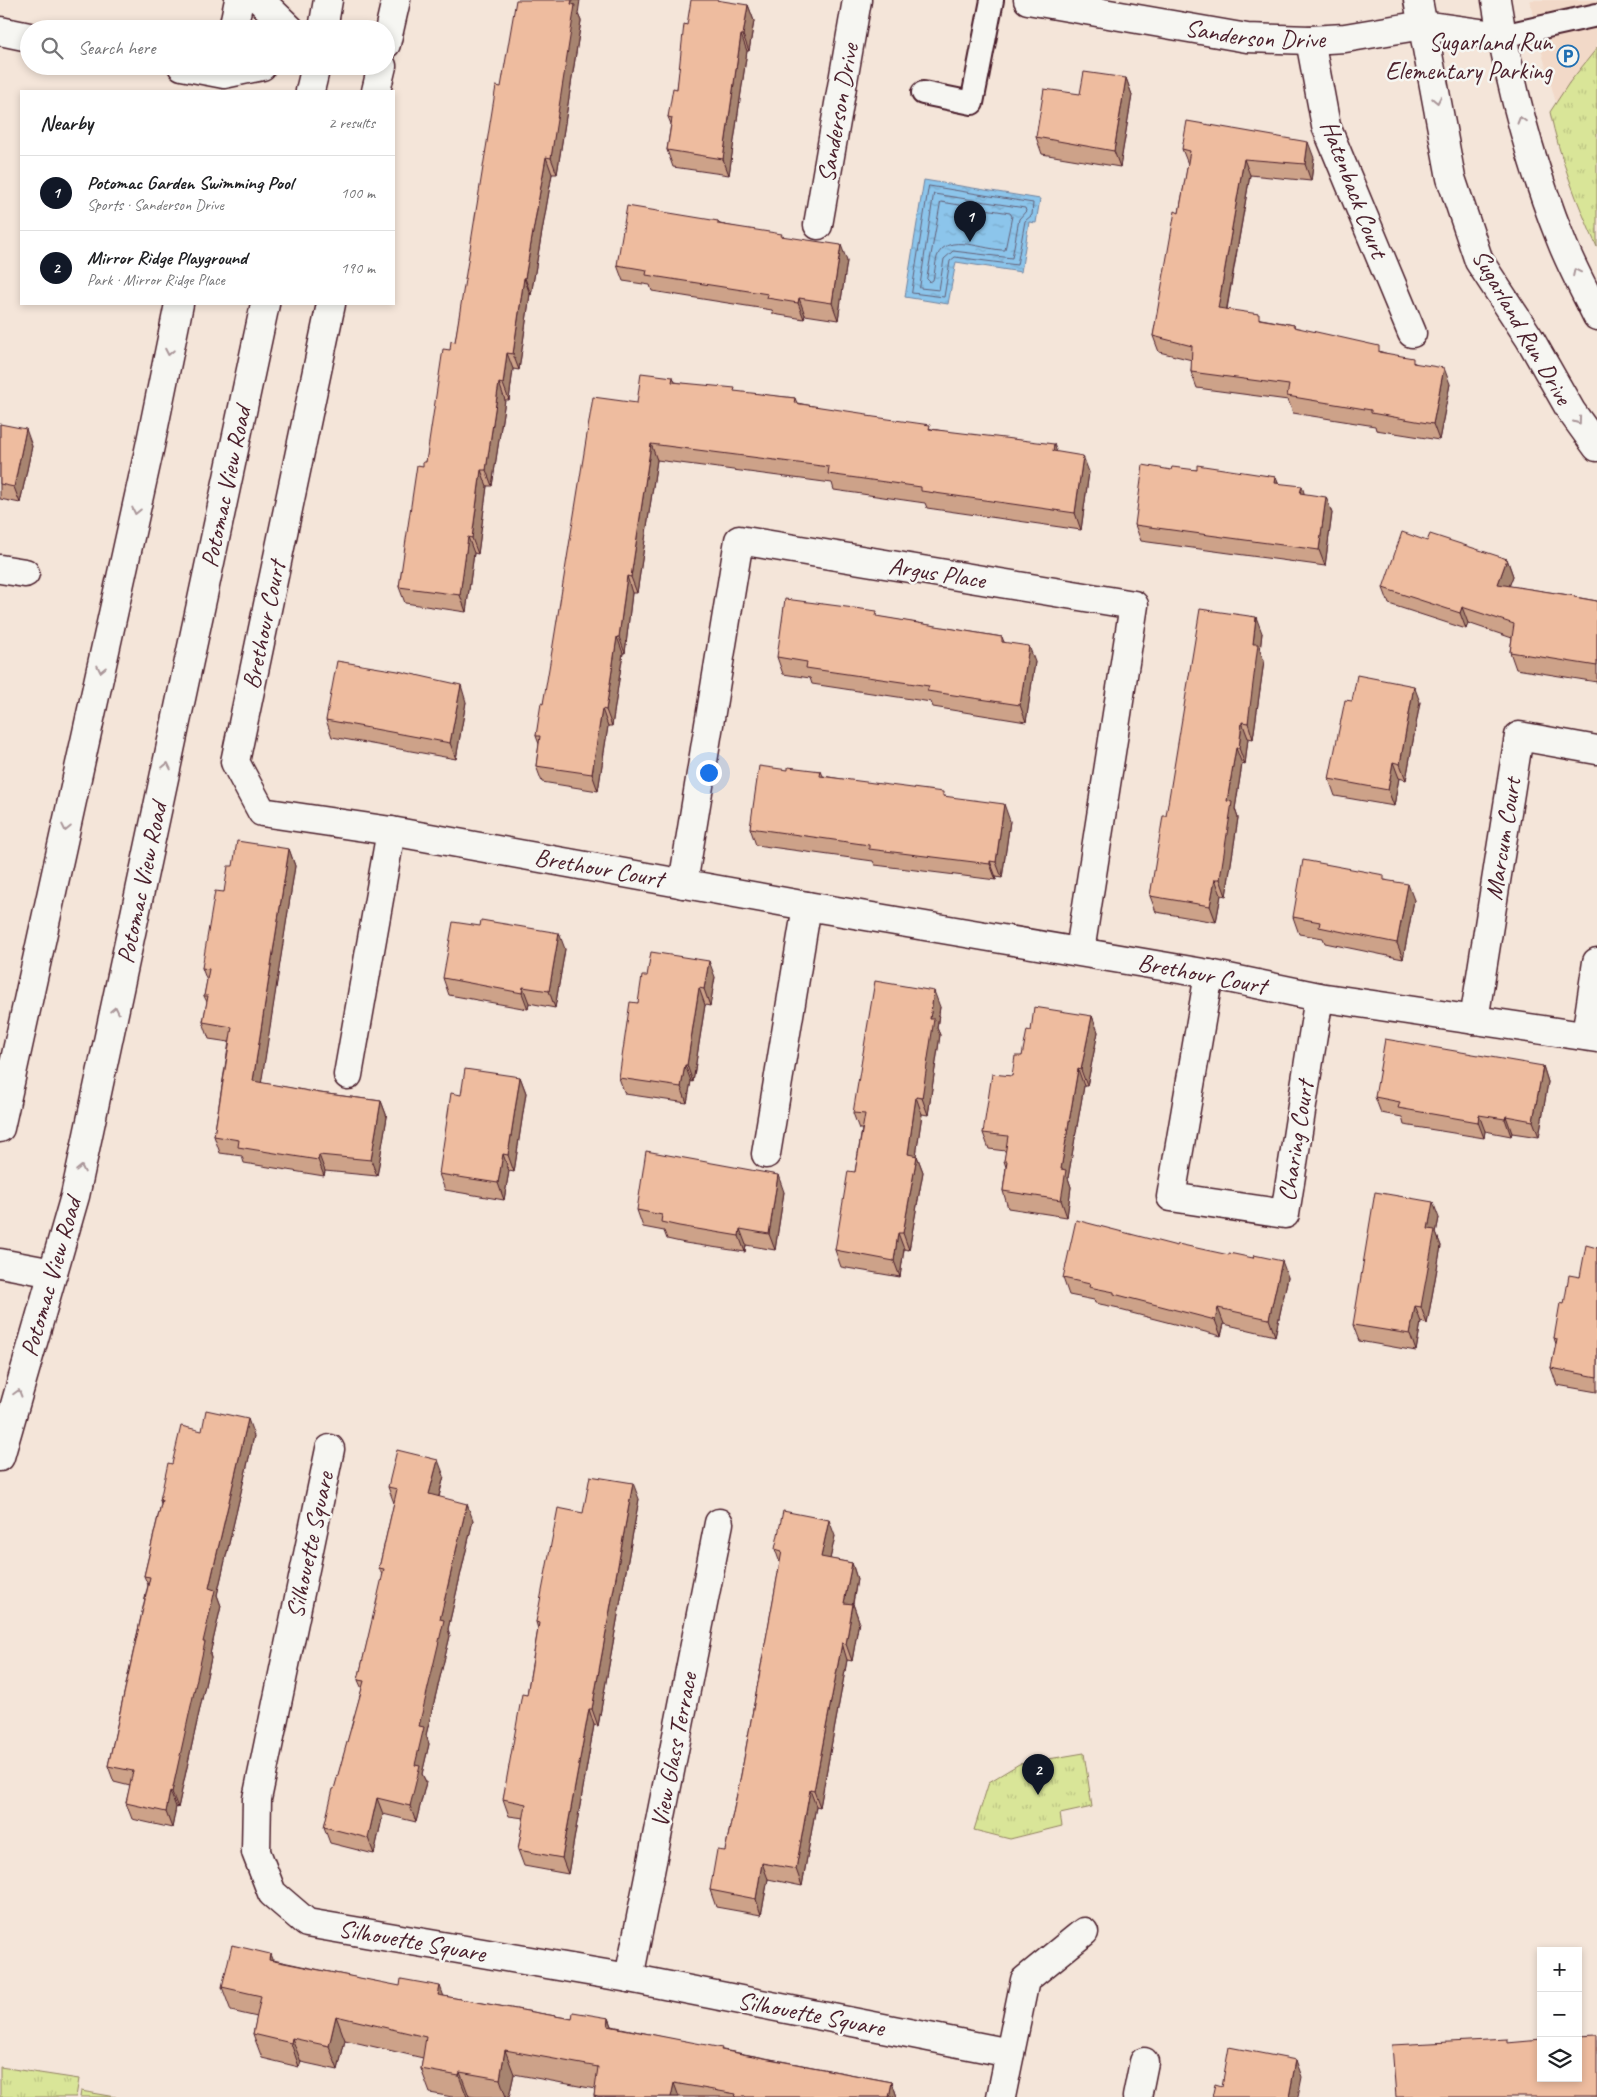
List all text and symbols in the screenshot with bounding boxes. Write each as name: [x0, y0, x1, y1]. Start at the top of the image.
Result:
street label: Sanderson Drive: [1183, 12, 1328, 56]
search box: [20, 20, 395, 75]
place label: Sugarland Run Elementary Parking: [1385, 26, 1554, 87]
icon: search: [38, 34, 66, 62]
text: Search here: [78, 36, 155, 60]
street label: Sanderson Drive: [810, 39, 866, 185]
parking icon: Sugarland Run Elementary Parking: [1556, 44, 1580, 68]
one-way arrow: [1431, 95, 1442, 104]
text: Nearby: [40, 110, 93, 136]
text: 2 results: [328, 113, 375, 133]
street label: Hatenback Court: [1313, 116, 1396, 265]
one-way arrow: [1517, 116, 1527, 124]
text: Potomac Garden Swimming Pool: [87, 171, 293, 195]
text: 1: [52, 183, 60, 203]
text: 100 m: [341, 183, 375, 203]
text: Sports · Sanderson Drive: [87, 195, 224, 215]
pin: 1: [954, 201, 986, 242]
street label: Sugarland Run Drive: [1465, 244, 1580, 412]
text: Mirror Ridge Playground: [87, 246, 247, 270]
text: 2: [52, 258, 60, 278]
text: 190 m: [341, 258, 375, 278]
one-way arrow: [1572, 268, 1582, 277]
text: Park · Mirror Ridge Place: [87, 270, 225, 290]
one-way arrow: [164, 347, 175, 356]
street label: Potomac View Road: [193, 400, 260, 570]
one-way arrow: [1572, 415, 1580, 424]
one-way arrow: [131, 506, 142, 515]
street label: Argus Place: [887, 550, 989, 597]
street label: Brethour Court: [235, 554, 294, 692]
one-way arrow: [96, 665, 107, 674]
your location: [696, 760, 722, 786]
one-way arrow: [161, 761, 172, 770]
street label: Marcum Court: [1478, 773, 1529, 902]
street label: Potomac View Road: [109, 796, 176, 966]
one-way arrow: [61, 824, 72, 833]
street label: Brethour Court: [532, 841, 669, 896]
street label: Brethour Court: [1135, 946, 1273, 1003]
one-way arrow: [109, 1006, 120, 1015]
street label: Charing Court: [1271, 1075, 1322, 1203]
one-way arrow: [75, 1165, 86, 1174]
street label: Potomac View Road: [13, 1190, 90, 1360]
one-way arrow: [13, 1390, 23, 1398]
street label: Silhouette Square: [279, 1467, 341, 1621]
street label: View Glass Terrace: [643, 1668, 705, 1830]
pin: 2: [1022, 1754, 1054, 1795]
street label: Silhouette Square: [336, 1912, 490, 1970]
map controls: [1537, 1947, 1582, 2082]
button: +: [1537, 1947, 1582, 1992]
street label: Silhouette Square: [735, 1984, 889, 2044]
button: −: [1537, 1992, 1582, 2037]
button: layers: [1537, 2037, 1582, 2082]

